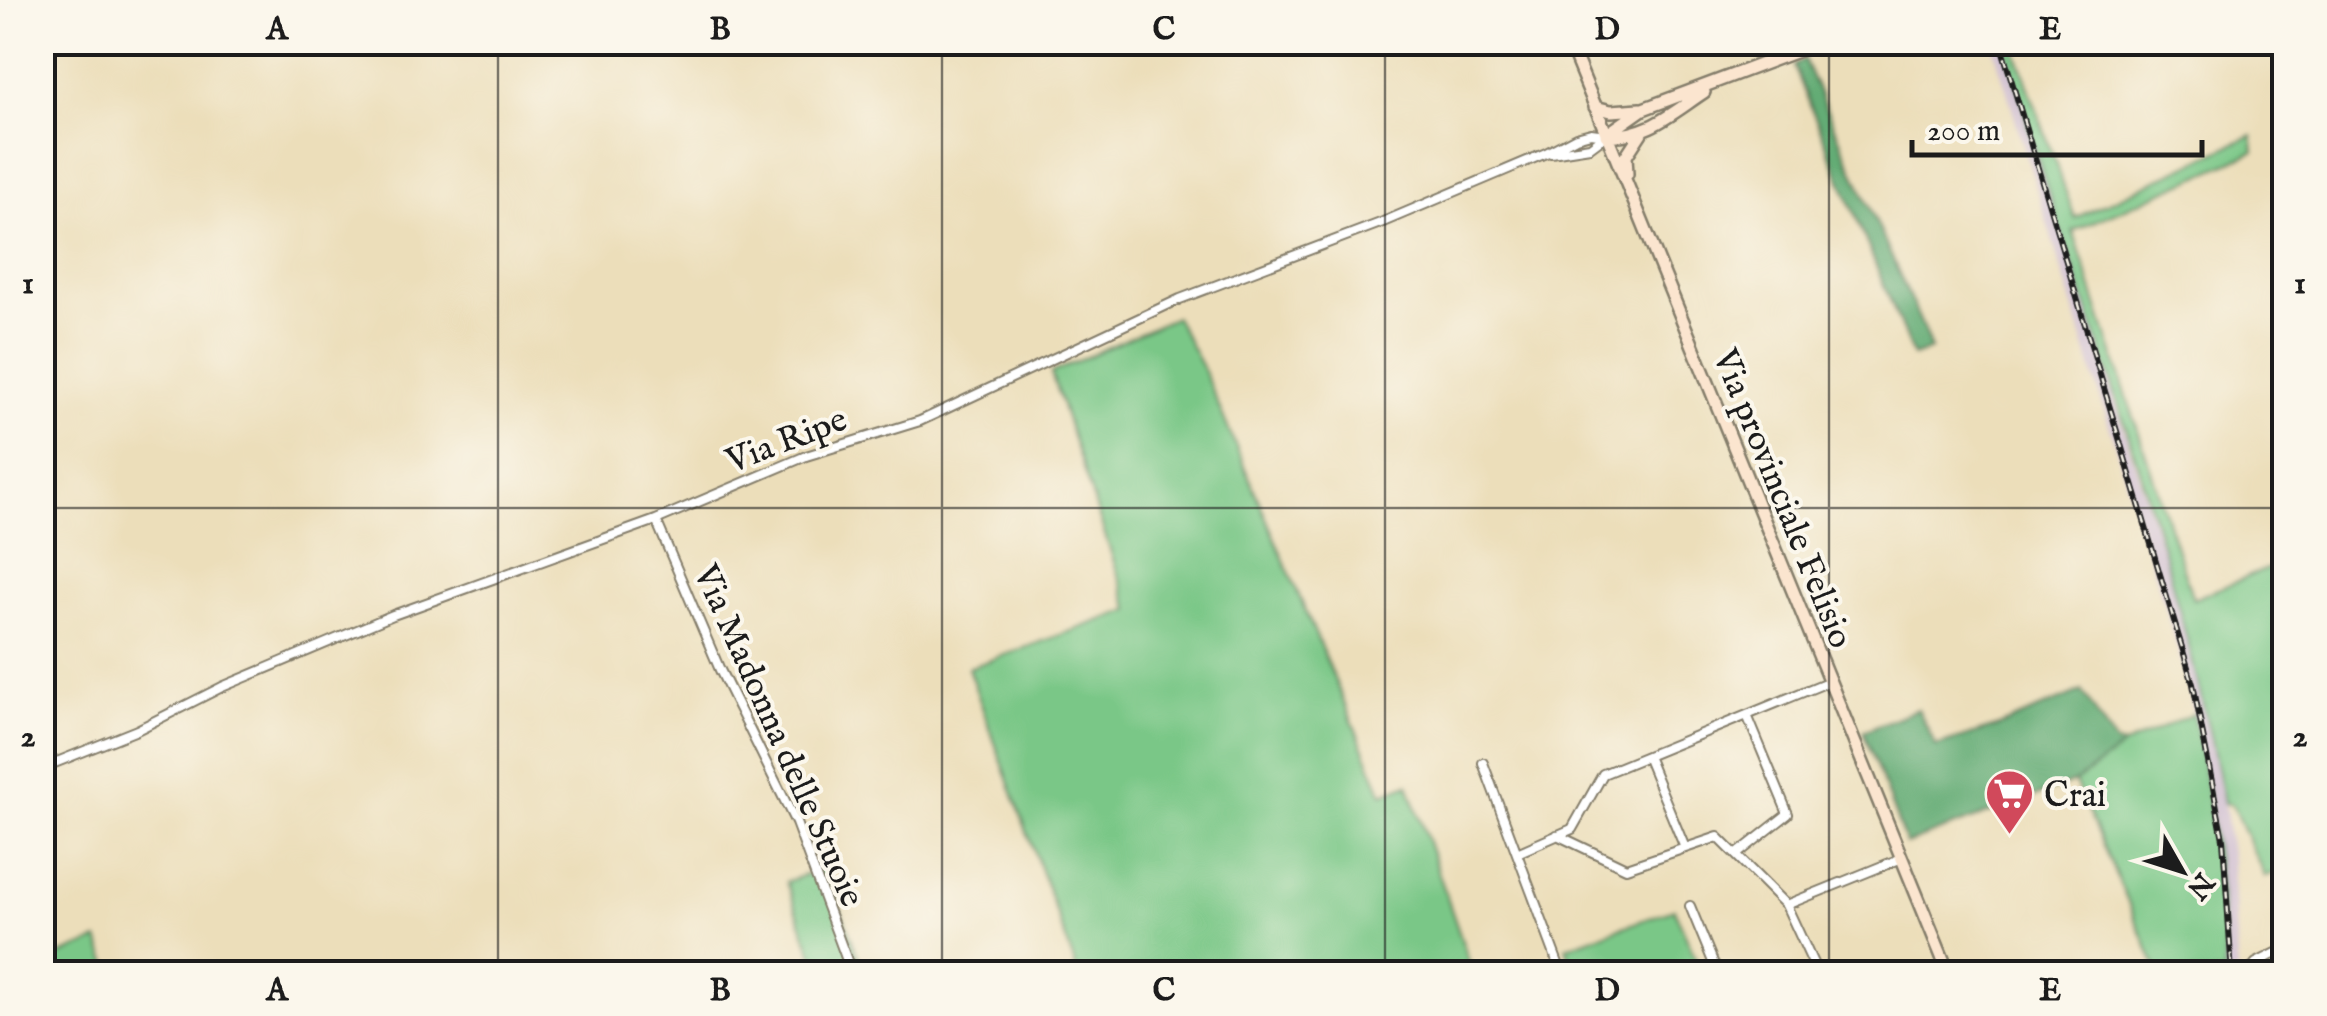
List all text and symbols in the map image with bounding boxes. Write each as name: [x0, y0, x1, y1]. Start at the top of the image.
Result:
text: A: [264, 10, 289, 51]
text: B: [709, 10, 731, 51]
text: C: [1153, 10, 1176, 51]
text: D: [1594, 10, 1620, 51]
text: E: [2039, 10, 2061, 51]
scale bar: [1912, 95, 2202, 157]
text: 200 m: [1927, 113, 2000, 151]
text: 1: [22, 264, 34, 305]
text: 1: [2294, 264, 2306, 305]
street label: Via provinciale Felisio: [1701, 342, 1862, 655]
street label: Via Ripe: [719, 398, 854, 485]
street label: Via Madonna delle Stuoie: [682, 557, 874, 914]
text: 2: [20, 717, 36, 758]
text: 2: [2292, 717, 2308, 758]
supermarket icon: Crai: [1983, 768, 2035, 836]
place label: Crai: [2044, 774, 2106, 819]
north arrow: [2132, 821, 2232, 921]
text: N: [2178, 864, 2221, 906]
text: A: [264, 971, 289, 1012]
text: B: [709, 971, 731, 1012]
text: C: [1153, 971, 1176, 1012]
text: D: [1594, 971, 1620, 1012]
text: E: [2039, 971, 2061, 1012]

